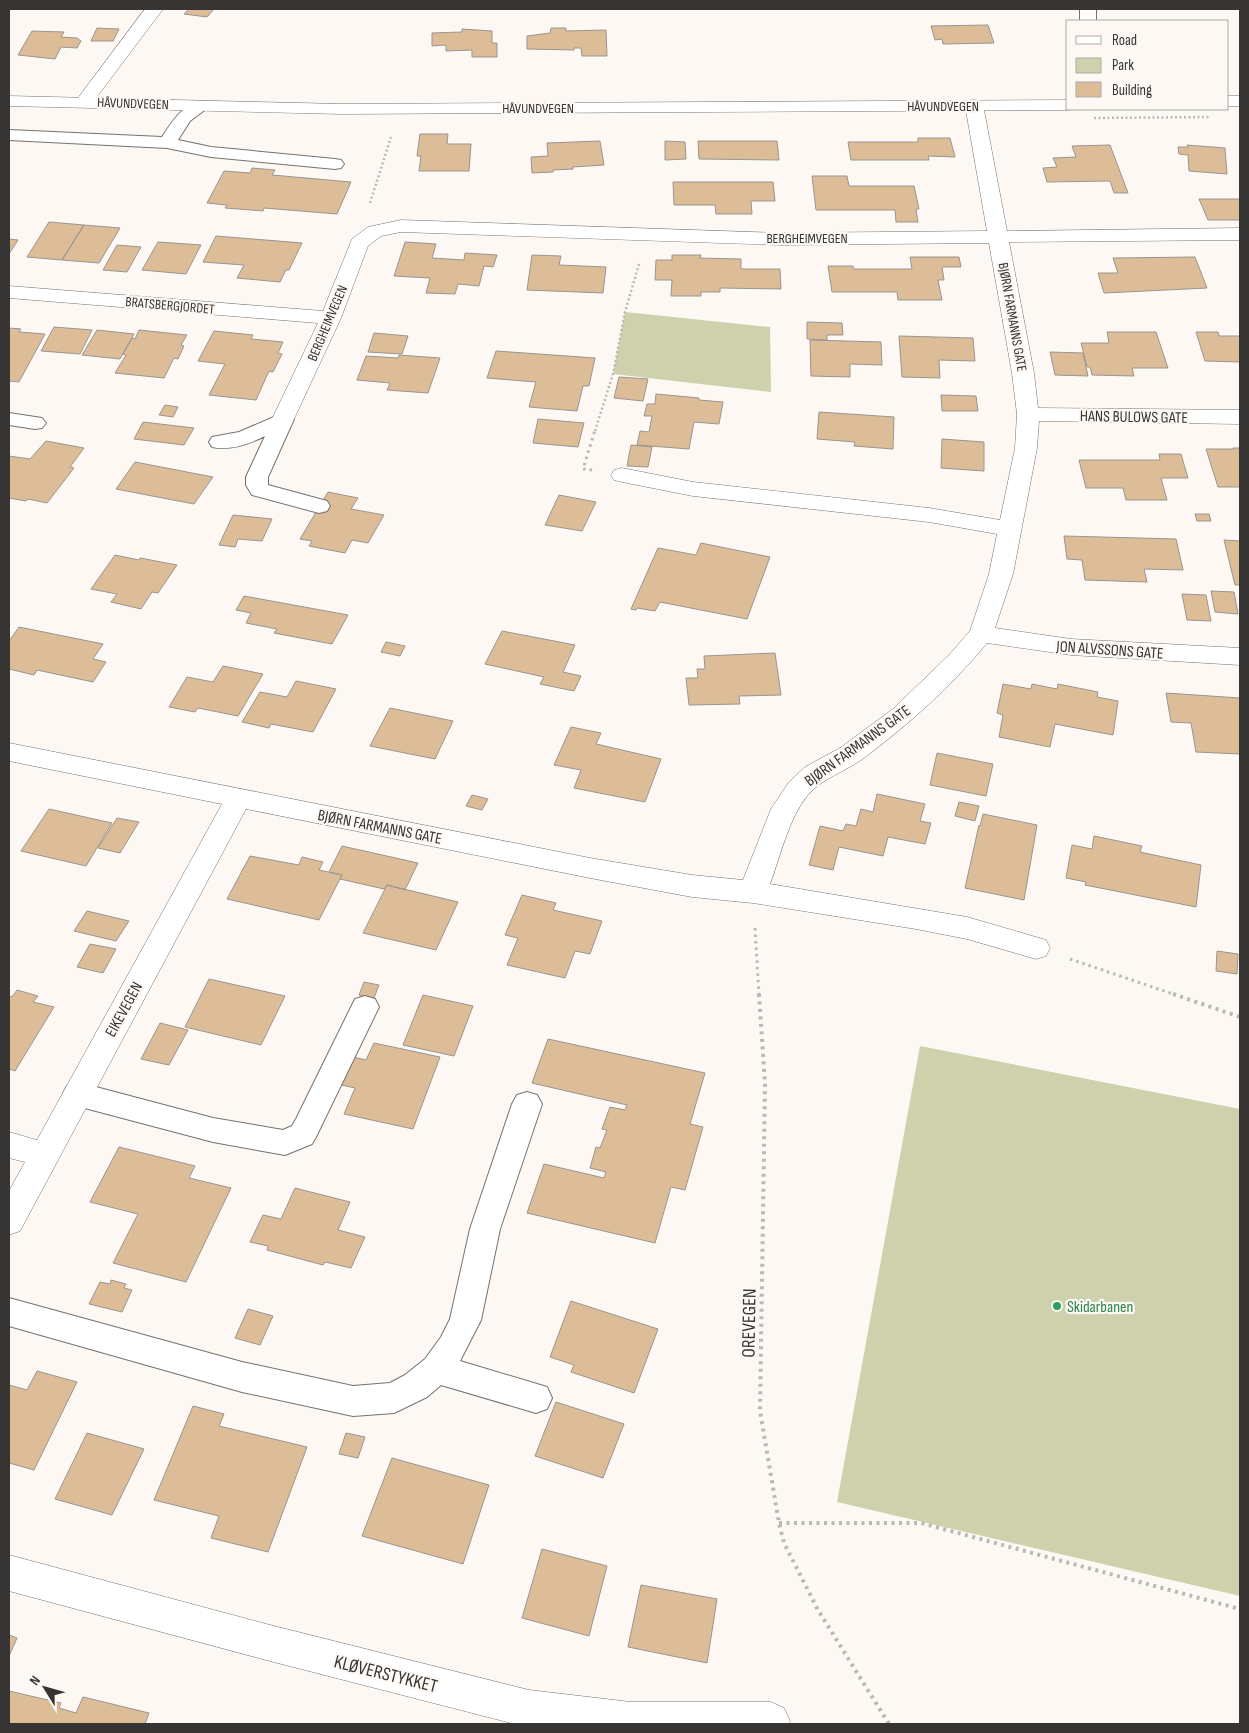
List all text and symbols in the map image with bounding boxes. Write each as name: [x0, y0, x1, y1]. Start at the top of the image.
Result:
legend: [1066, 20, 1229, 110]
text: Road: [1112, 31, 1137, 50]
text: Park: [1112, 56, 1134, 75]
text: Building: [1112, 81, 1152, 100]
street label: HÅVUNDVEGEN: [97, 94, 169, 113]
street label: HÅVUNDVEGEN: [907, 98, 979, 115]
street label: HÅVUNDVEGEN: [502, 100, 574, 117]
street label: BERGHEIMVEGEN: [766, 230, 848, 247]
street label: BJØRN FARMANNS GATE: [995, 261, 1030, 373]
street label: BERGHEIMVEGEN: [304, 282, 351, 364]
street label: BRATSBERGJORDET: [125, 293, 216, 318]
street label: HANS BULOWS GATE: [1080, 407, 1188, 428]
street label: JON ALVSSONS GATE: [1055, 637, 1164, 664]
street label: BJØRN FARMANNS GATE: [801, 702, 914, 791]
street label: BJØRN FARMANNS GATE: [316, 806, 443, 849]
street label: EIKEVEGEN: [101, 979, 147, 1041]
street label: OREVEGEN: [737, 1288, 762, 1358]
place label: Skidarbanen: [1067, 1298, 1133, 1317]
marker: Skidarbanen: [1051, 1300, 1063, 1312]
street label: KLØVERSTYKKET: [332, 1650, 440, 1698]
north arrow: [20, 1663, 70, 1713]
text: N: [26, 1672, 44, 1689]

